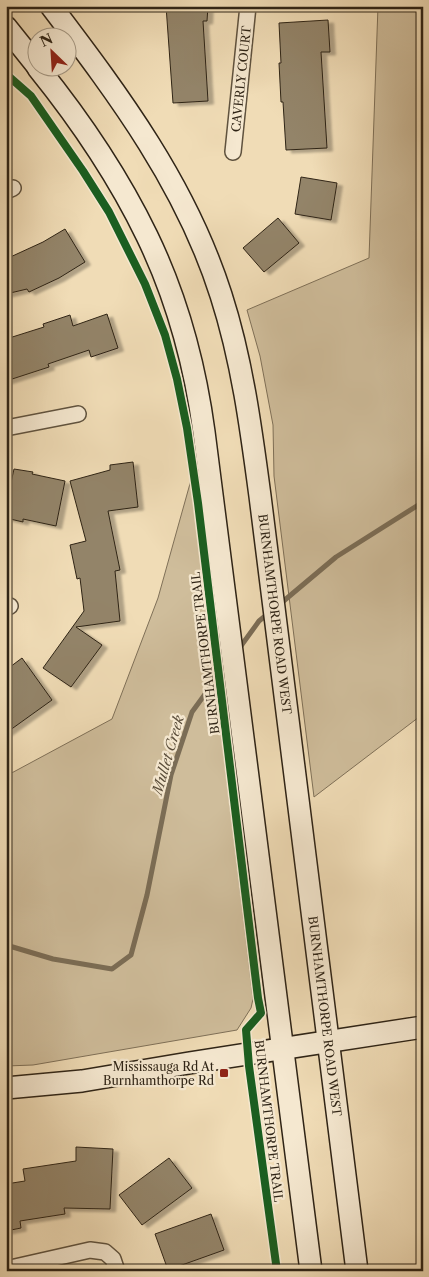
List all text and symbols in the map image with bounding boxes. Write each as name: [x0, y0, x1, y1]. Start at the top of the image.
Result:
street label: CAVERLY COURT: [228, 25, 254, 133]
north arrow: [28, 28, 78, 78]
text: N: [37, 29, 56, 51]
street label: BURNHAMTHORPE ROAD WEST: [255, 513, 295, 715]
street label: BURNHAMTHORPE TRAIL: [188, 571, 222, 735]
water label: Mullet Creek: [148, 713, 188, 799]
street label: BURNHAMTHORPE ROAD WEST: [305, 915, 345, 1117]
street label: BURNHAMTHORPE TRAIL: [252, 1039, 286, 1203]
place label: Mississauga Rd At Burnhamthorpe Rd: [103, 1059, 215, 1088]
marker: Mississauga Rd At Burnhamthorpe Rd: [218, 1067, 230, 1079]

